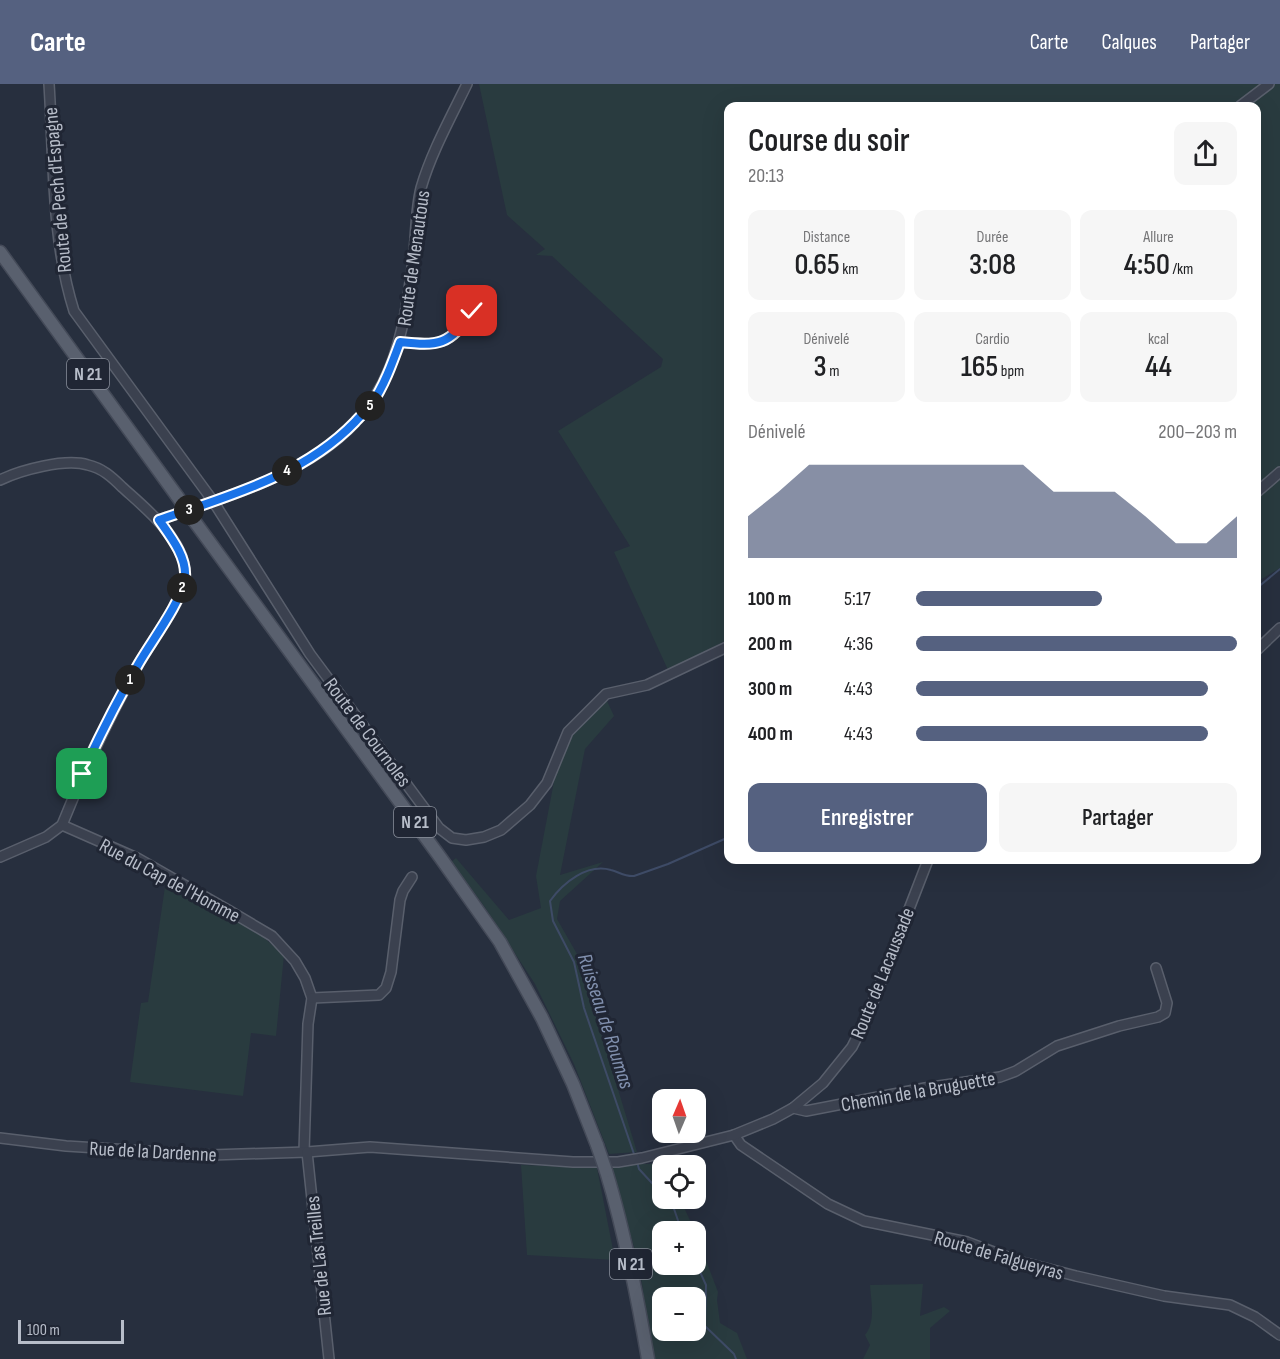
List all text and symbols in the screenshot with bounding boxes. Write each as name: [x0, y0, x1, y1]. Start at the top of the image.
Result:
text: Carte: [30, 26, 86, 59]
text: Carte: [1030, 30, 1069, 55]
text: Calques: [1102, 30, 1157, 55]
text: Partager: [1190, 30, 1250, 55]
street label: Route de Pech d'Espagne: [39, 106, 77, 274]
text: Course du soir: [748, 121, 910, 161]
button: share: [1174, 122, 1237, 185]
text: 20:13: [748, 164, 784, 188]
street label: Route de Menautous: [393, 189, 435, 327]
text: Distance: [803, 228, 850, 247]
text: Durée: [977, 228, 1008, 247]
text: Allure: [1143, 228, 1174, 247]
text: 0.65: [794, 247, 840, 283]
text: 3:08: [969, 247, 1016, 283]
text: 4:50: [1124, 247, 1170, 283]
text: km: [840, 260, 859, 279]
text: /km: [1170, 260, 1193, 279]
pin: [446, 285, 497, 336]
icon: check: [455, 294, 488, 327]
text: Dénivelé: [803, 330, 850, 349]
text: Cardio: [975, 330, 1010, 349]
text: kcal: [1148, 330, 1169, 349]
text: 3: [814, 349, 827, 385]
text: 165: [961, 349, 998, 385]
text: 44: [1145, 349, 1172, 385]
road number: N 21: [67, 359, 109, 389]
text: m: [827, 362, 839, 381]
text: bpm: [998, 362, 1024, 381]
pin: 5: [355, 391, 385, 421]
text: 5: [366, 396, 374, 415]
text: Dénivelé: [748, 420, 806, 444]
text: 200–203 m: [1158, 420, 1237, 444]
pin: 4: [272, 456, 302, 486]
text: 4: [283, 461, 291, 480]
pin: 3: [174, 495, 204, 525]
text: 3: [185, 500, 193, 519]
pin: 2: [167, 573, 197, 603]
text: 2: [178, 578, 186, 597]
text: 100 m: [748, 587, 791, 611]
text: 5:17: [844, 587, 871, 611]
text: 200 m: [748, 632, 792, 656]
text: 4:36: [844, 632, 873, 656]
pin: 1: [115, 665, 145, 695]
text: 1: [127, 670, 133, 689]
street label: Route de Cournoles: [318, 673, 416, 792]
text: 300 m: [748, 677, 792, 701]
text: 4:43: [844, 677, 873, 701]
text: 400 m: [748, 722, 793, 746]
text: 4:43: [844, 722, 873, 746]
pin: [56, 748, 107, 799]
icon: arrive: [65, 757, 98, 790]
button: Enregistrer: [748, 783, 987, 852]
button: Partager: [999, 783, 1237, 852]
road number: N 21: [394, 807, 436, 837]
street label: Rue du Cap de l'Homme: [95, 834, 244, 928]
street label: Route de Lacaussade: [846, 904, 920, 1043]
water label: Ruisseau de Roumas: [572, 950, 639, 1093]
street label: Chemin de la Bruguette: [839, 1067, 997, 1117]
north arrow: [652, 1089, 706, 1143]
map controls: [652, 1089, 706, 1341]
street label: Rue de la Dardenne: [89, 1137, 217, 1167]
button: locate: [652, 1155, 706, 1209]
street label: Rue de Las Treilles: [301, 1195, 337, 1317]
button: +: [652, 1221, 706, 1275]
street label: Route de Falgueyras: [931, 1226, 1066, 1286]
road number: N 21: [610, 1249, 652, 1279]
button: −: [652, 1287, 706, 1341]
scale bar: [18, 1317, 124, 1344]
text: 100 m: [27, 1321, 60, 1340]

